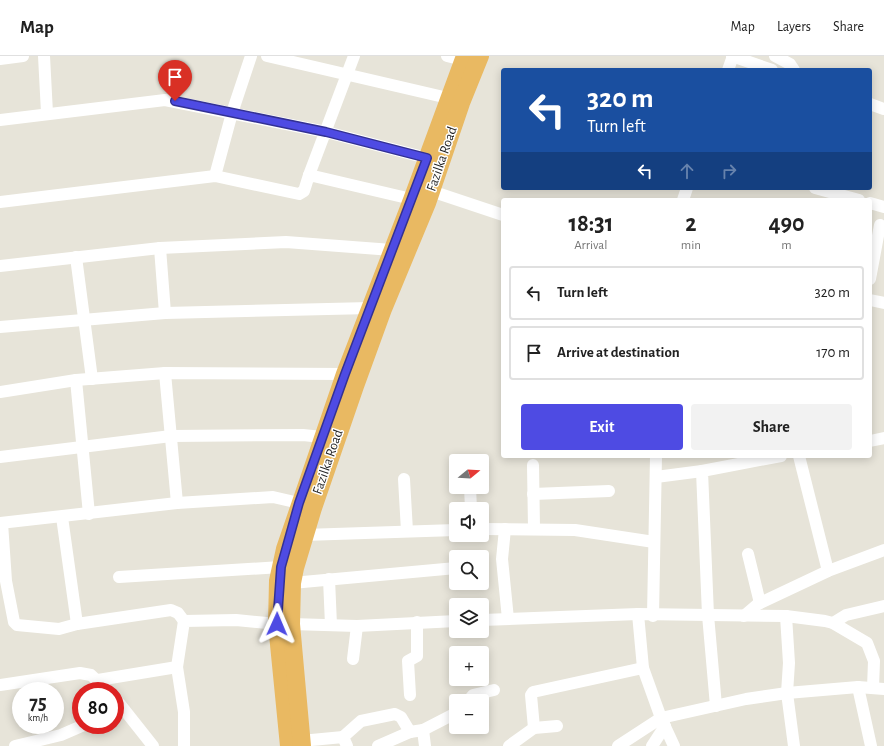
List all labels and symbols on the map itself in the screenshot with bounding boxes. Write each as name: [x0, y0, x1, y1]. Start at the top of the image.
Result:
pin: [158, 60, 192, 101]
street label: Fazilka Road: [424, 125, 460, 193]
street label: Fazilka Road: [310, 428, 346, 496]
north arrow: [449, 454, 489, 494]
position arrow: [256, 603, 298, 645]
speed limit sign: 80: [72, 682, 124, 734]

